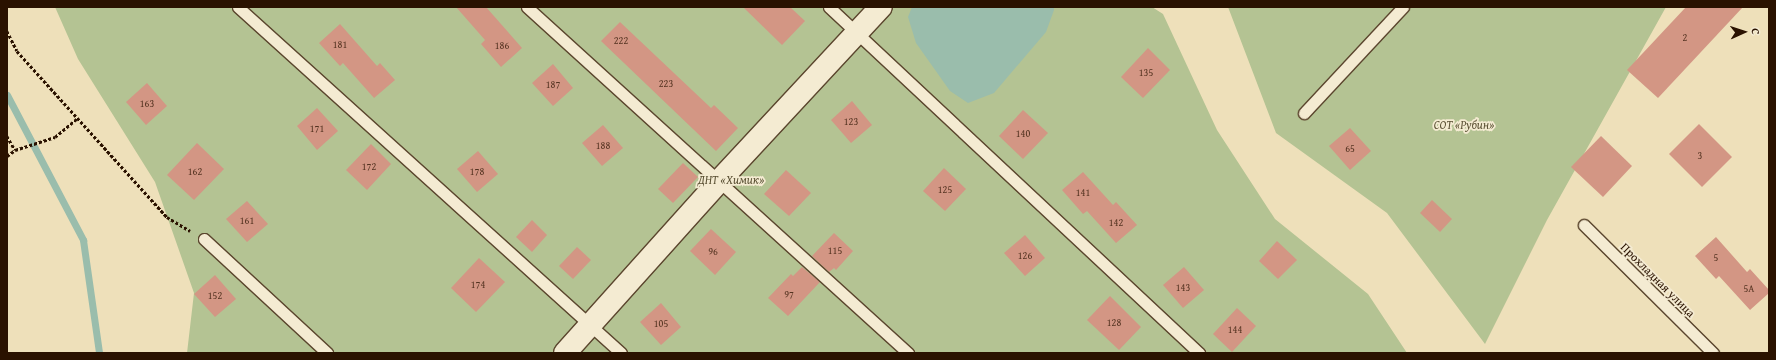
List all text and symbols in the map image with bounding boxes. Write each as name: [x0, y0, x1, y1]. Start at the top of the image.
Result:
north arrow: [1724, 12, 1764, 52]
text: С: [1748, 28, 1764, 35]
house number: 2: [1683, 32, 1687, 44]
house number: 222: [614, 35, 628, 47]
house number: 181: [333, 39, 347, 51]
house number: 186: [495, 40, 509, 52]
house number: 135: [1139, 67, 1153, 79]
house number: 223: [659, 78, 673, 90]
house number: 187: [546, 79, 560, 91]
house number: 163: [140, 98, 154, 110]
house number: 123: [844, 116, 858, 128]
park label: СОТ «Рубин»: [1434, 118, 1494, 132]
house number: 171: [310, 123, 324, 135]
house number: 140: [1016, 128, 1030, 140]
house number: 188: [596, 140, 610, 152]
house number: 65: [1345, 143, 1355, 155]
house number: 3: [1698, 150, 1702, 162]
house number: 172: [362, 161, 376, 173]
house number: 162: [188, 166, 202, 178]
house number: 178: [470, 166, 484, 178]
park label: ДНТ «Химик»: [698, 173, 764, 187]
house number: 125: [938, 184, 952, 196]
house number: 141: [1076, 187, 1090, 199]
house number: 161: [240, 215, 254, 227]
house number: 142: [1109, 217, 1123, 229]
street label: Прохладная улица: [1618, 240, 1698, 320]
house number: 115: [828, 245, 842, 257]
house number: 96: [708, 246, 718, 258]
house number: 126: [1018, 250, 1032, 262]
house number: 5: [1714, 252, 1718, 264]
house number: 174: [471, 279, 485, 291]
house number: 143: [1176, 282, 1190, 294]
house number: 5А: [1744, 283, 1754, 295]
house number: 97: [784, 289, 794, 301]
house number: 152: [208, 290, 222, 302]
house number: 128: [1107, 317, 1121, 329]
house number: 105: [654, 318, 668, 330]
house number: 144: [1228, 324, 1242, 336]

